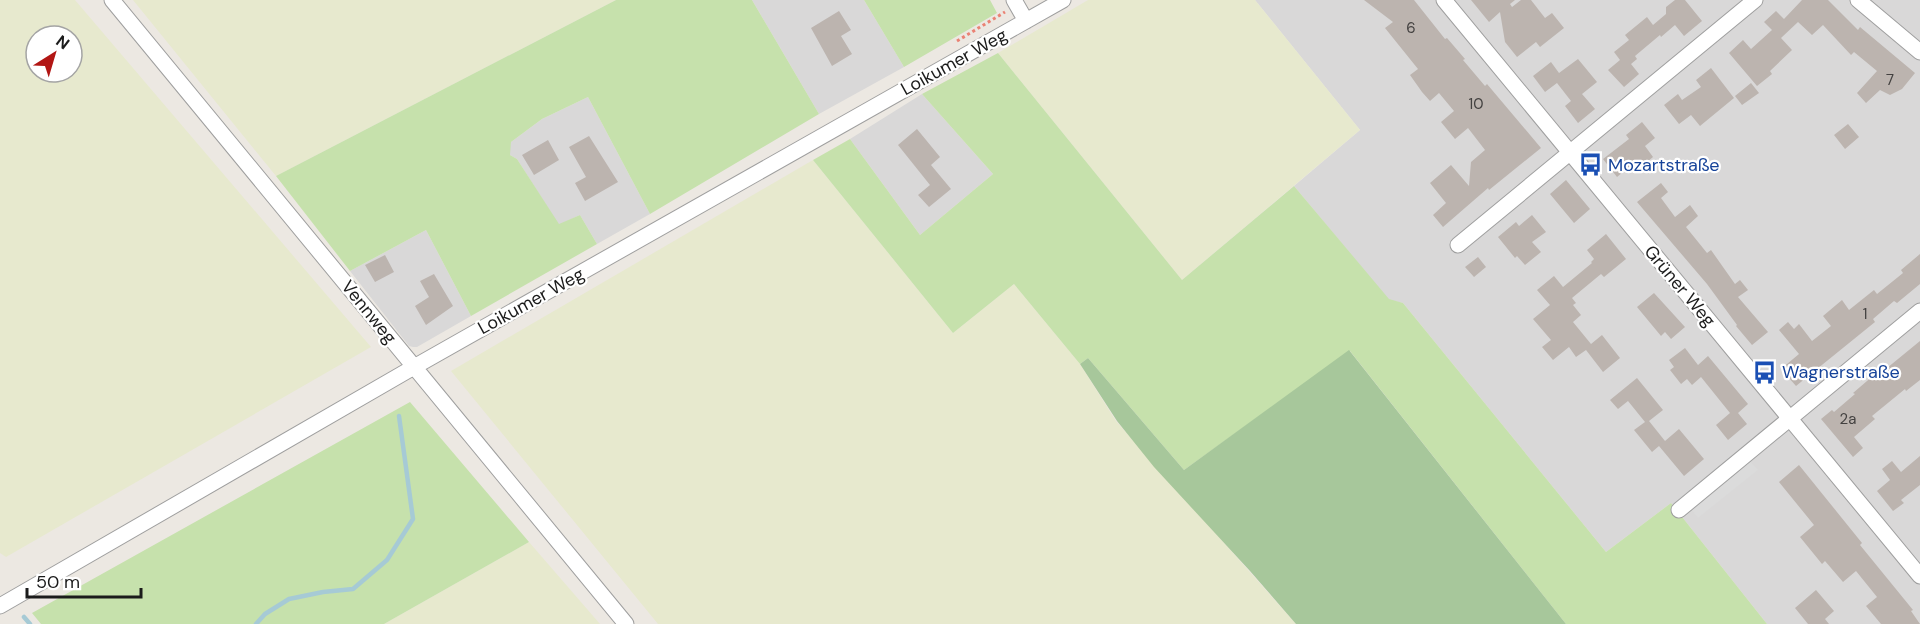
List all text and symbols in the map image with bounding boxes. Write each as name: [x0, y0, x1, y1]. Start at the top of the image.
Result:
house number: 6: [1406, 18, 1416, 38]
street label: Loikumer Weg: [897, 23, 1011, 101]
north arrow: [24, 24, 84, 84]
text: N: [52, 31, 74, 54]
house number: 7: [1886, 70, 1894, 90]
house number: 10: [1469, 94, 1483, 114]
bus stop icon: Mozartstraße: [1577, 152, 1603, 178]
place label: Mozartstraße: [1608, 153, 1720, 177]
street label: Grüner Weg: [1639, 240, 1721, 332]
street label: Loikumer Weg: [474, 262, 588, 340]
street label: Vennweg: [336, 275, 402, 349]
house number: 1: [1863, 304, 1867, 324]
bus stop icon: Wagnerstraße: [1751, 359, 1777, 385]
place label: Wagnerstraße: [1782, 360, 1900, 384]
house number: 2a: [1840, 409, 1856, 429]
scale bar: [27, 561, 141, 599]
text: 50 m: [36, 570, 80, 594]

